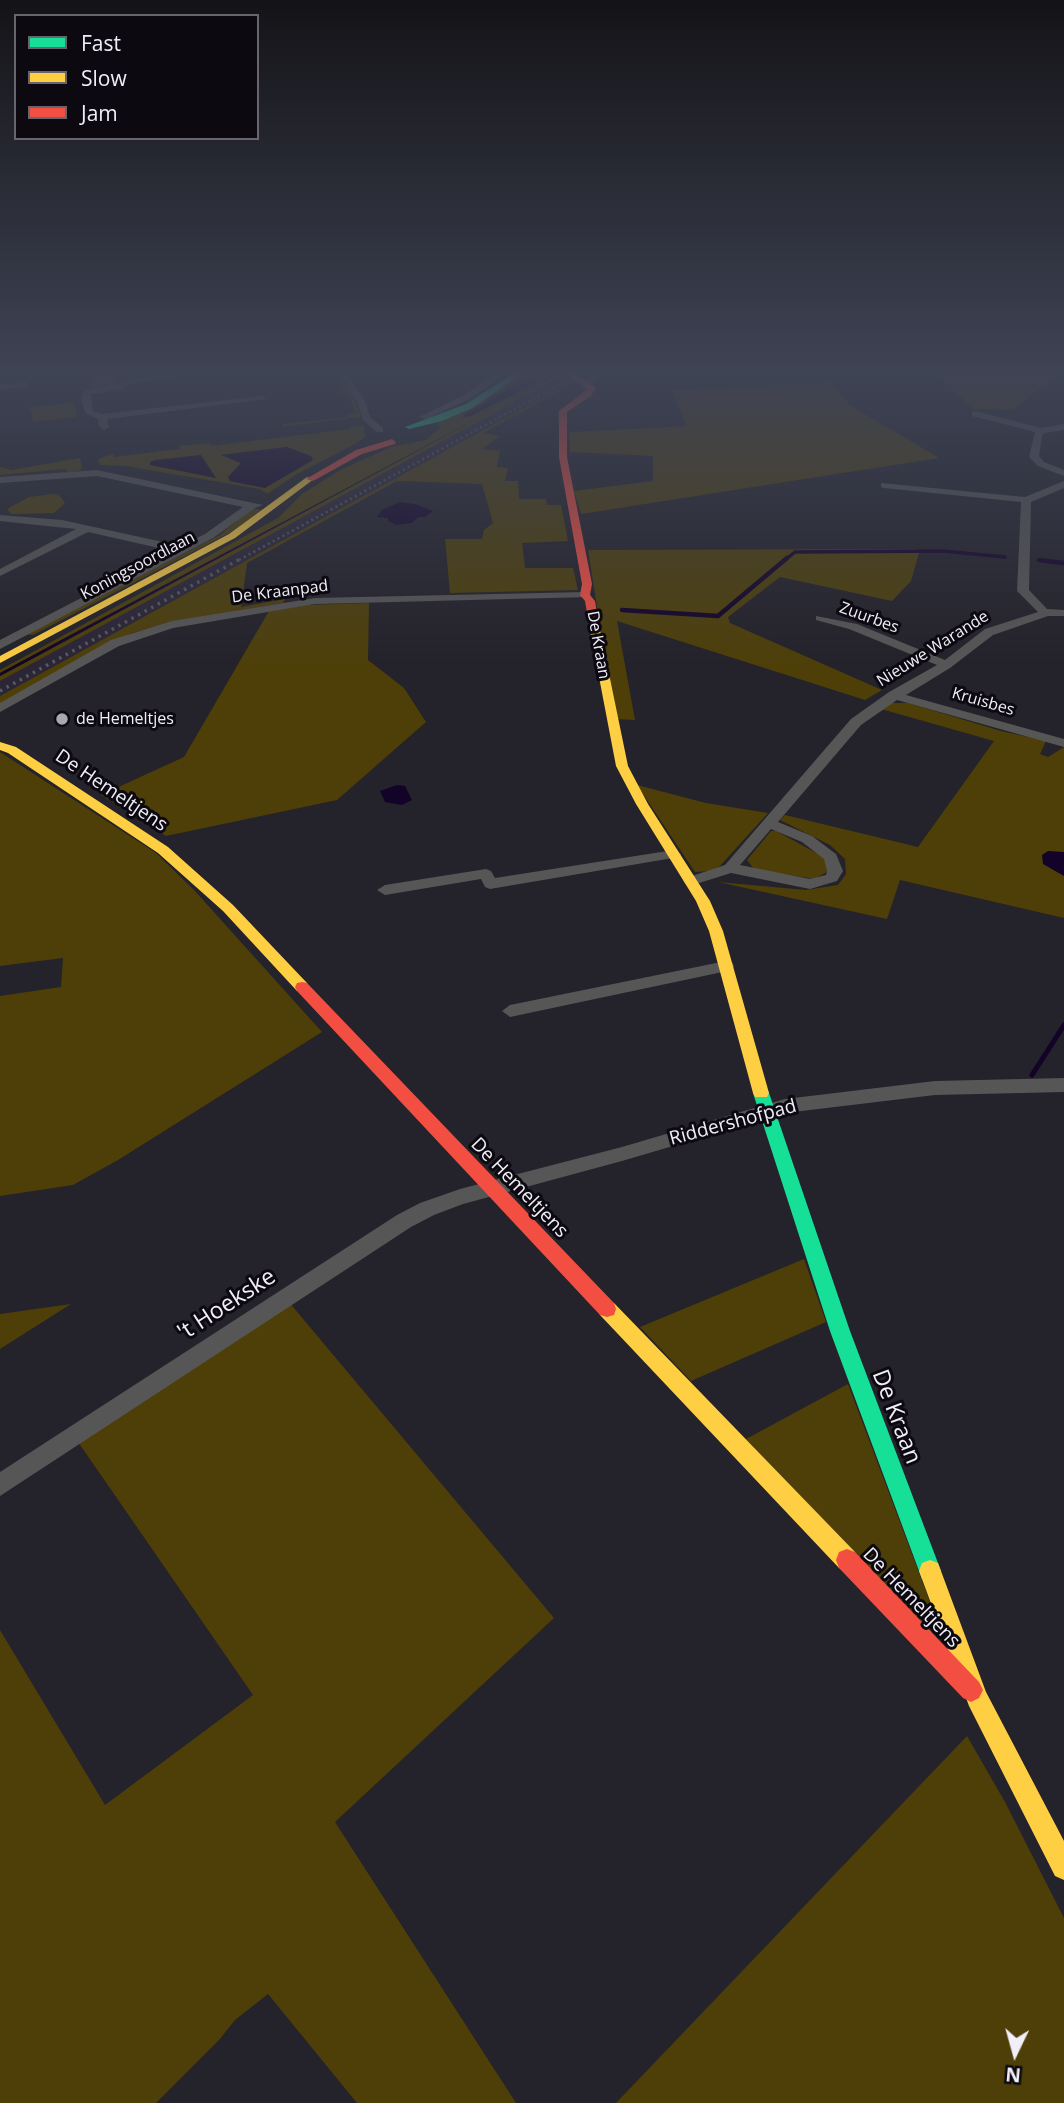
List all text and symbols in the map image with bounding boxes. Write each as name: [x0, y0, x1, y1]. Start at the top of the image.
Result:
legend: [14, 14, 259, 140]
text: Fast: [81, 29, 121, 57]
text: Slow: [81, 64, 127, 92]
text: Jam: [81, 99, 118, 127]
street label: Koningsoordlaan: [78, 528, 198, 604]
street label: De Kraanpad: [231, 577, 329, 607]
street label: Zuurbes: [837, 598, 901, 638]
street label: Nieuwe Warande: [874, 607, 992, 691]
street label: De Kraan: [583, 610, 613, 680]
street label: Kruisbes: [949, 684, 1017, 720]
place label: de Hemeltjes: [76, 709, 174, 729]
marker: de Hemeltjes: [54, 711, 70, 727]
street label: De Hemeltjens: [51, 745, 171, 837]
street label: Riddershofpad: [667, 1095, 799, 1151]
street label: De Hemeltjens: [466, 1133, 572, 1243]
street label: 't Hoekske: [173, 1263, 281, 1347]
street label: De Kraan: [865, 1366, 927, 1468]
street label: De Hemeltjens: [858, 1543, 964, 1653]
north arrow: [980, 2019, 1050, 2089]
text: N: [1004, 2061, 1022, 2089]

